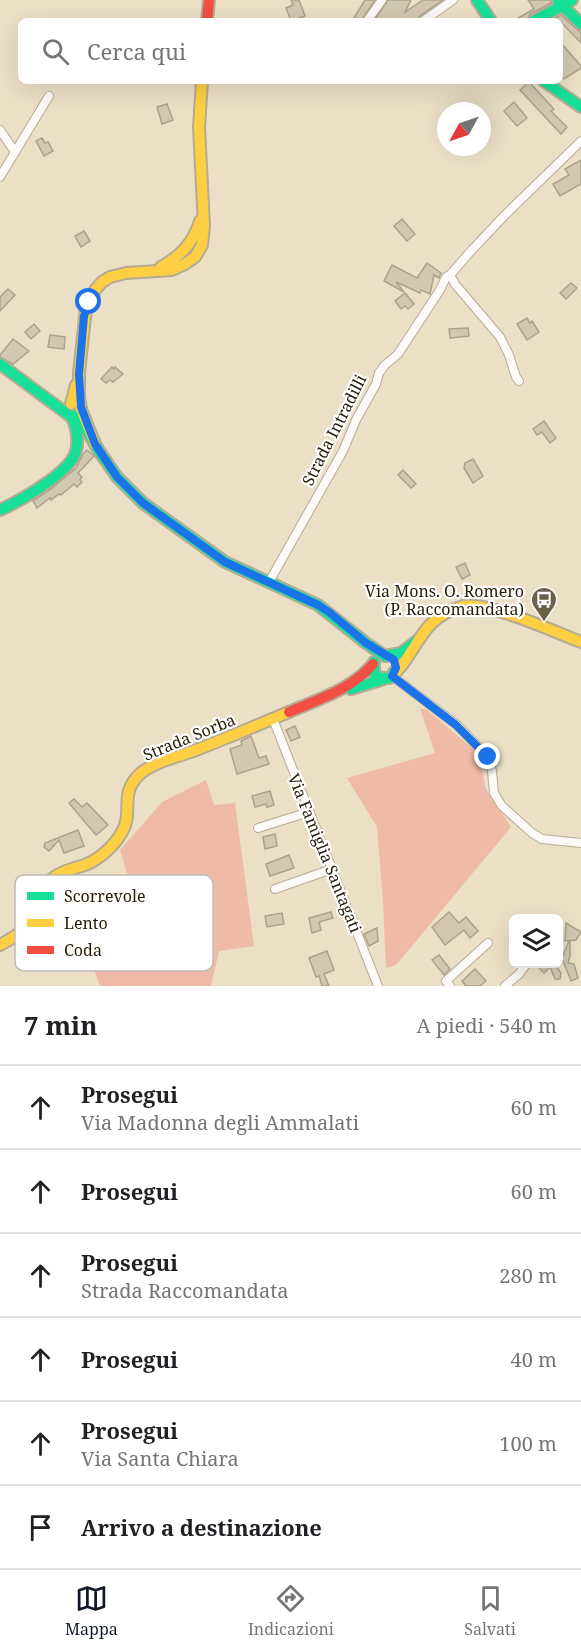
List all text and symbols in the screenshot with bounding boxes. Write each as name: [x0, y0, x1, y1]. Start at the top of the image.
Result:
search box: [18, 18, 563, 84]
icon: search: [39, 35, 72, 68]
text: Cerca qui: [87, 36, 186, 66]
north arrow: [437, 102, 491, 156]
route start: [75, 288, 101, 314]
street label: Strada Intradilli: [297, 371, 371, 489]
place label: Via Mons. O. Romero (P. Raccomandata): [365, 580, 524, 620]
bus stop icon: Via Mons. O. Romero (P. Raccomandata): [529, 585, 559, 623]
street label: Strada Sorba: [140, 708, 238, 766]
route end: [474, 743, 500, 769]
street label: Via Famiglia Santagati: [283, 770, 367, 936]
legend: [15, 875, 213, 971]
text: Scorrevole: [64, 885, 145, 907]
text: Lento: [64, 912, 108, 934]
map controls: [509, 914, 563, 968]
button: layers: [509, 914, 563, 968]
text: Coda: [64, 939, 102, 961]
text: 7 min: [24, 1007, 98, 1043]
text: A piedi · 540 m: [417, 1012, 557, 1039]
text: Prosegui: [81, 1079, 178, 1109]
icon: ahead: [24, 1091, 57, 1124]
text: 60 m: [511, 1094, 557, 1121]
text: Via Madonna degli Ammalati: [81, 1109, 359, 1136]
icon: ahead: [24, 1175, 57, 1208]
text: Prosegui: [81, 1176, 178, 1206]
text: 60 m: [511, 1178, 557, 1205]
text: Prosegui: [81, 1247, 178, 1277]
icon: ahead: [24, 1259, 57, 1292]
text: 280 m: [499, 1262, 557, 1289]
text: Strada Raccomandata: [81, 1277, 288, 1304]
icon: ahead: [24, 1343, 57, 1376]
text: Prosegui: [81, 1344, 178, 1374]
text: 40 m: [511, 1346, 557, 1373]
text: Prosegui: [81, 1415, 178, 1445]
icon: ahead: [24, 1427, 57, 1460]
text: 100 m: [499, 1430, 557, 1457]
text: Via Santa Chiara: [81, 1445, 239, 1472]
icon: arrive: [24, 1511, 57, 1544]
text: Arrivo a destinazione: [81, 1512, 322, 1542]
tab: Mappa: [65, 1582, 118, 1640]
tab: Indicazioni: [248, 1582, 334, 1640]
tab: Salvati: [464, 1582, 516, 1640]

